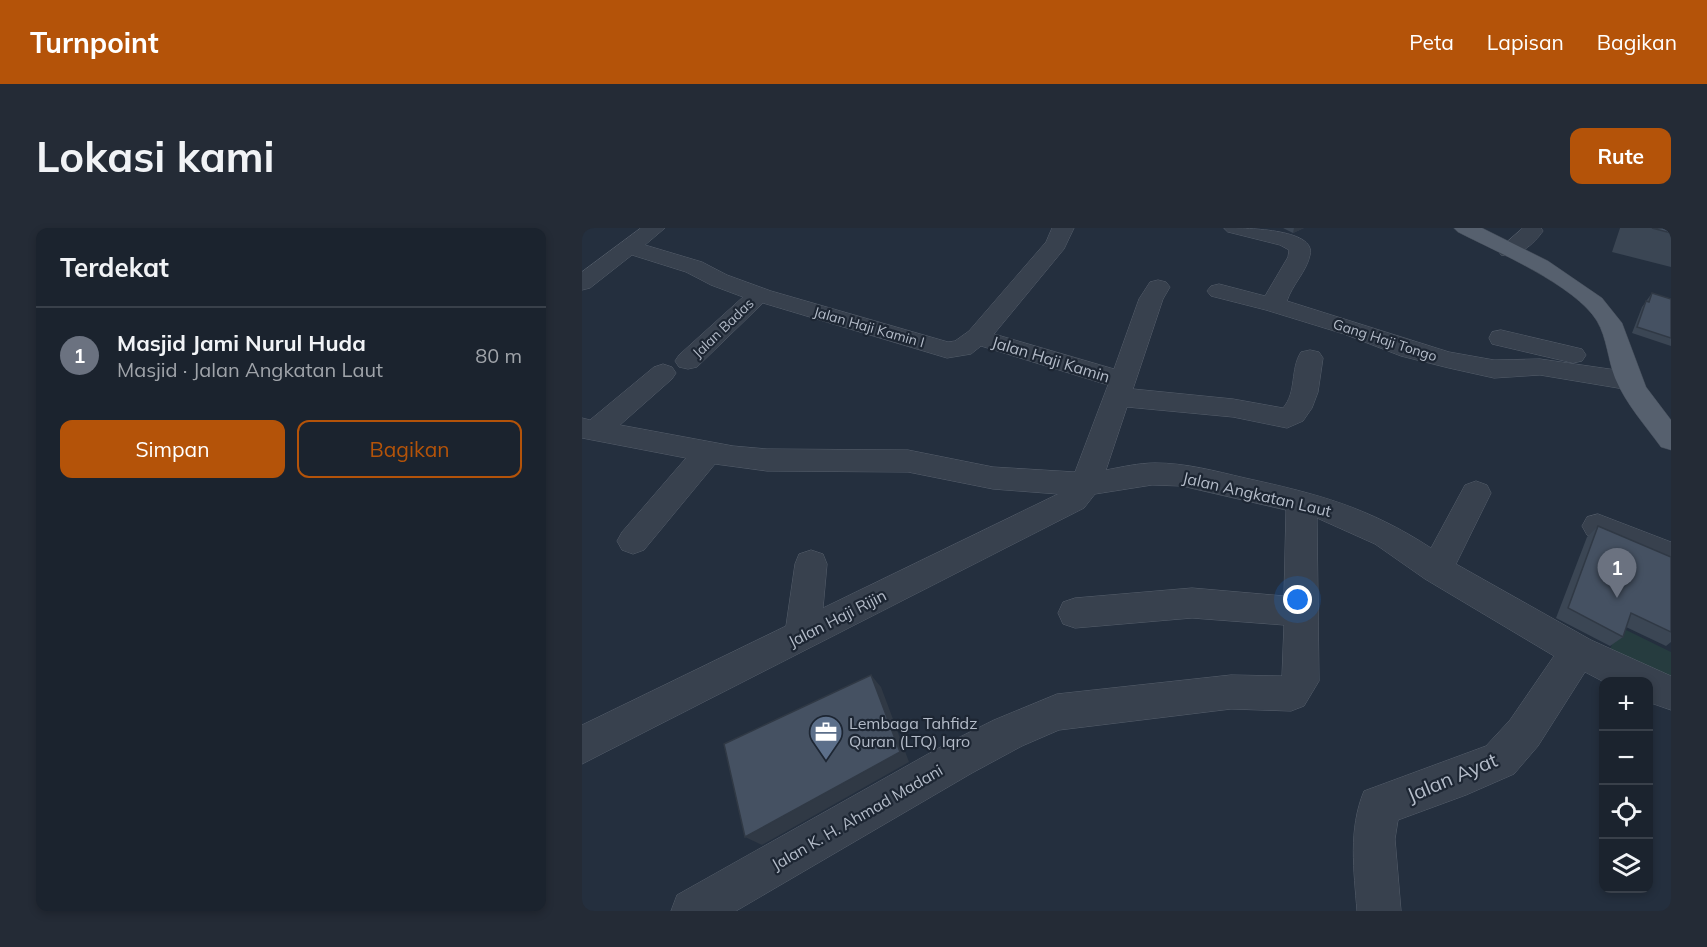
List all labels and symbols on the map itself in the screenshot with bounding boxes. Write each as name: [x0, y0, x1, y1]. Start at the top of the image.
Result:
street label: Jalan Badas: [689, 294, 757, 362]
street label: Jalan Haji Kamin I: [812, 303, 926, 351]
street label: Gang Haji Tongo: [1331, 315, 1439, 365]
street label: Jalan Haji Kamin: [990, 332, 1112, 386]
street label: Jalan Angkatan Laut: [1181, 467, 1334, 521]
pin: 1: [1598, 548, 1636, 598]
street label: Jalan Haji Rijin: [785, 585, 889, 651]
your location: [1283, 585, 1312, 614]
place label: Lembaga Tahfidz Quran (LTQ) Iqro: [849, 713, 978, 751]
office icon: Lembaga Tahfidz Quran (LTQ) Iqro: [808, 714, 844, 761]
street label: Jalan Ayat: [1403, 747, 1501, 807]
street label: Jalan K. H. Ahmad Madani: [768, 760, 946, 874]

